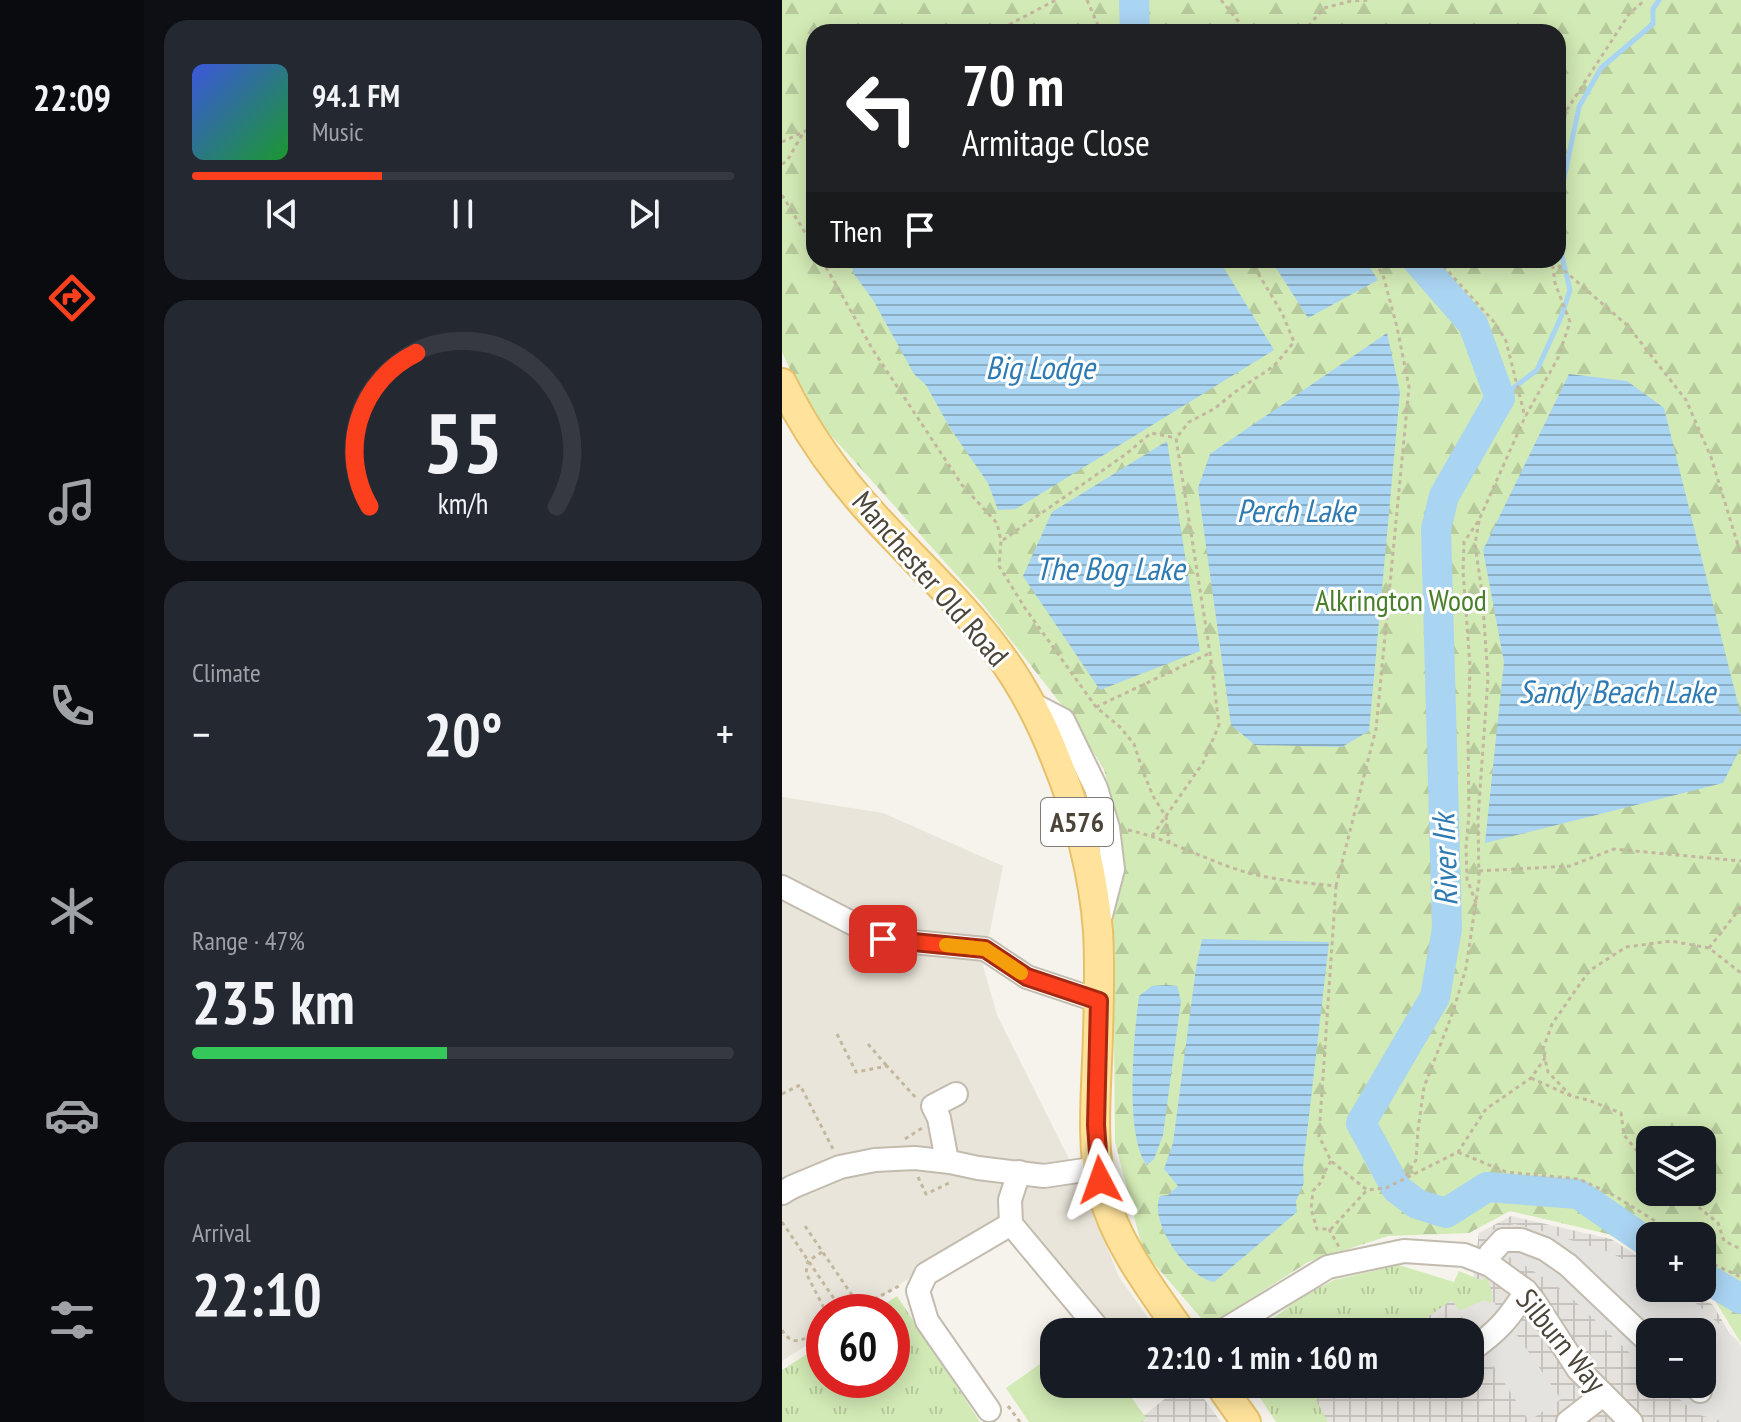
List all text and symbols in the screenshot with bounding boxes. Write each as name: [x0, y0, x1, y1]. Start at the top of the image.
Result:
text: 70 m: [962, 49, 1064, 121]
icon: left: [830, 56, 934, 160]
text: 22:09: [33, 74, 111, 121]
text: 94.1 FM: [312, 76, 400, 115]
text: Music: [312, 115, 364, 148]
text: Armitage Close: [962, 119, 1150, 166]
icon: previous: [260, 192, 304, 236]
icon: pause: [441, 192, 485, 236]
icon: next: [622, 192, 666, 236]
icon: arrive: [898, 208, 942, 252]
text: Then: [830, 211, 882, 250]
icon: directions: [44, 270, 100, 326]
water label: Big Lodge: [985, 346, 1096, 388]
text: 55: [423, 387, 503, 495]
icon: music: [44, 474, 100, 530]
street label: Manchester Old Road: [844, 482, 1018, 674]
text: km/h: [438, 485, 488, 522]
water label: Perch Lake: [1237, 489, 1357, 531]
water label: The Bog Lake: [1036, 547, 1186, 589]
park label: Alkrington Wood: [1315, 580, 1487, 619]
text: Climate: [192, 656, 261, 689]
water label: Sandy Beach Lake: [1519, 670, 1717, 712]
icon: phone: [44, 678, 100, 734]
text: 20°: [423, 695, 503, 773]
text: −: [192, 705, 210, 762]
text: +: [716, 705, 734, 762]
road number: A576: [1041, 798, 1113, 846]
water label: River Irk: [1421, 810, 1467, 907]
icon: climate: [44, 883, 100, 939]
pin: [849, 905, 917, 973]
icon: arrive: [861, 917, 905, 961]
text: Range · 47%: [192, 924, 305, 957]
text: 235 km: [192, 963, 355, 1041]
icon: car: [44, 1087, 100, 1143]
map controls: [1636, 1126, 1716, 1398]
button: layers: [1636, 1126, 1716, 1206]
position arrow: [1058, 1138, 1142, 1222]
text: Arrival: [192, 1216, 251, 1249]
button: +: [1636, 1222, 1716, 1302]
text: 22:10: [192, 1255, 322, 1333]
street label: Silburn Way: [1509, 1280, 1616, 1400]
icon: filters: [44, 1292, 100, 1348]
speed limit sign: 60: [806, 1294, 910, 1398]
button: −: [1636, 1318, 1716, 1398]
text: 22:10 · 1 min · 160 m: [1146, 1338, 1378, 1377]

